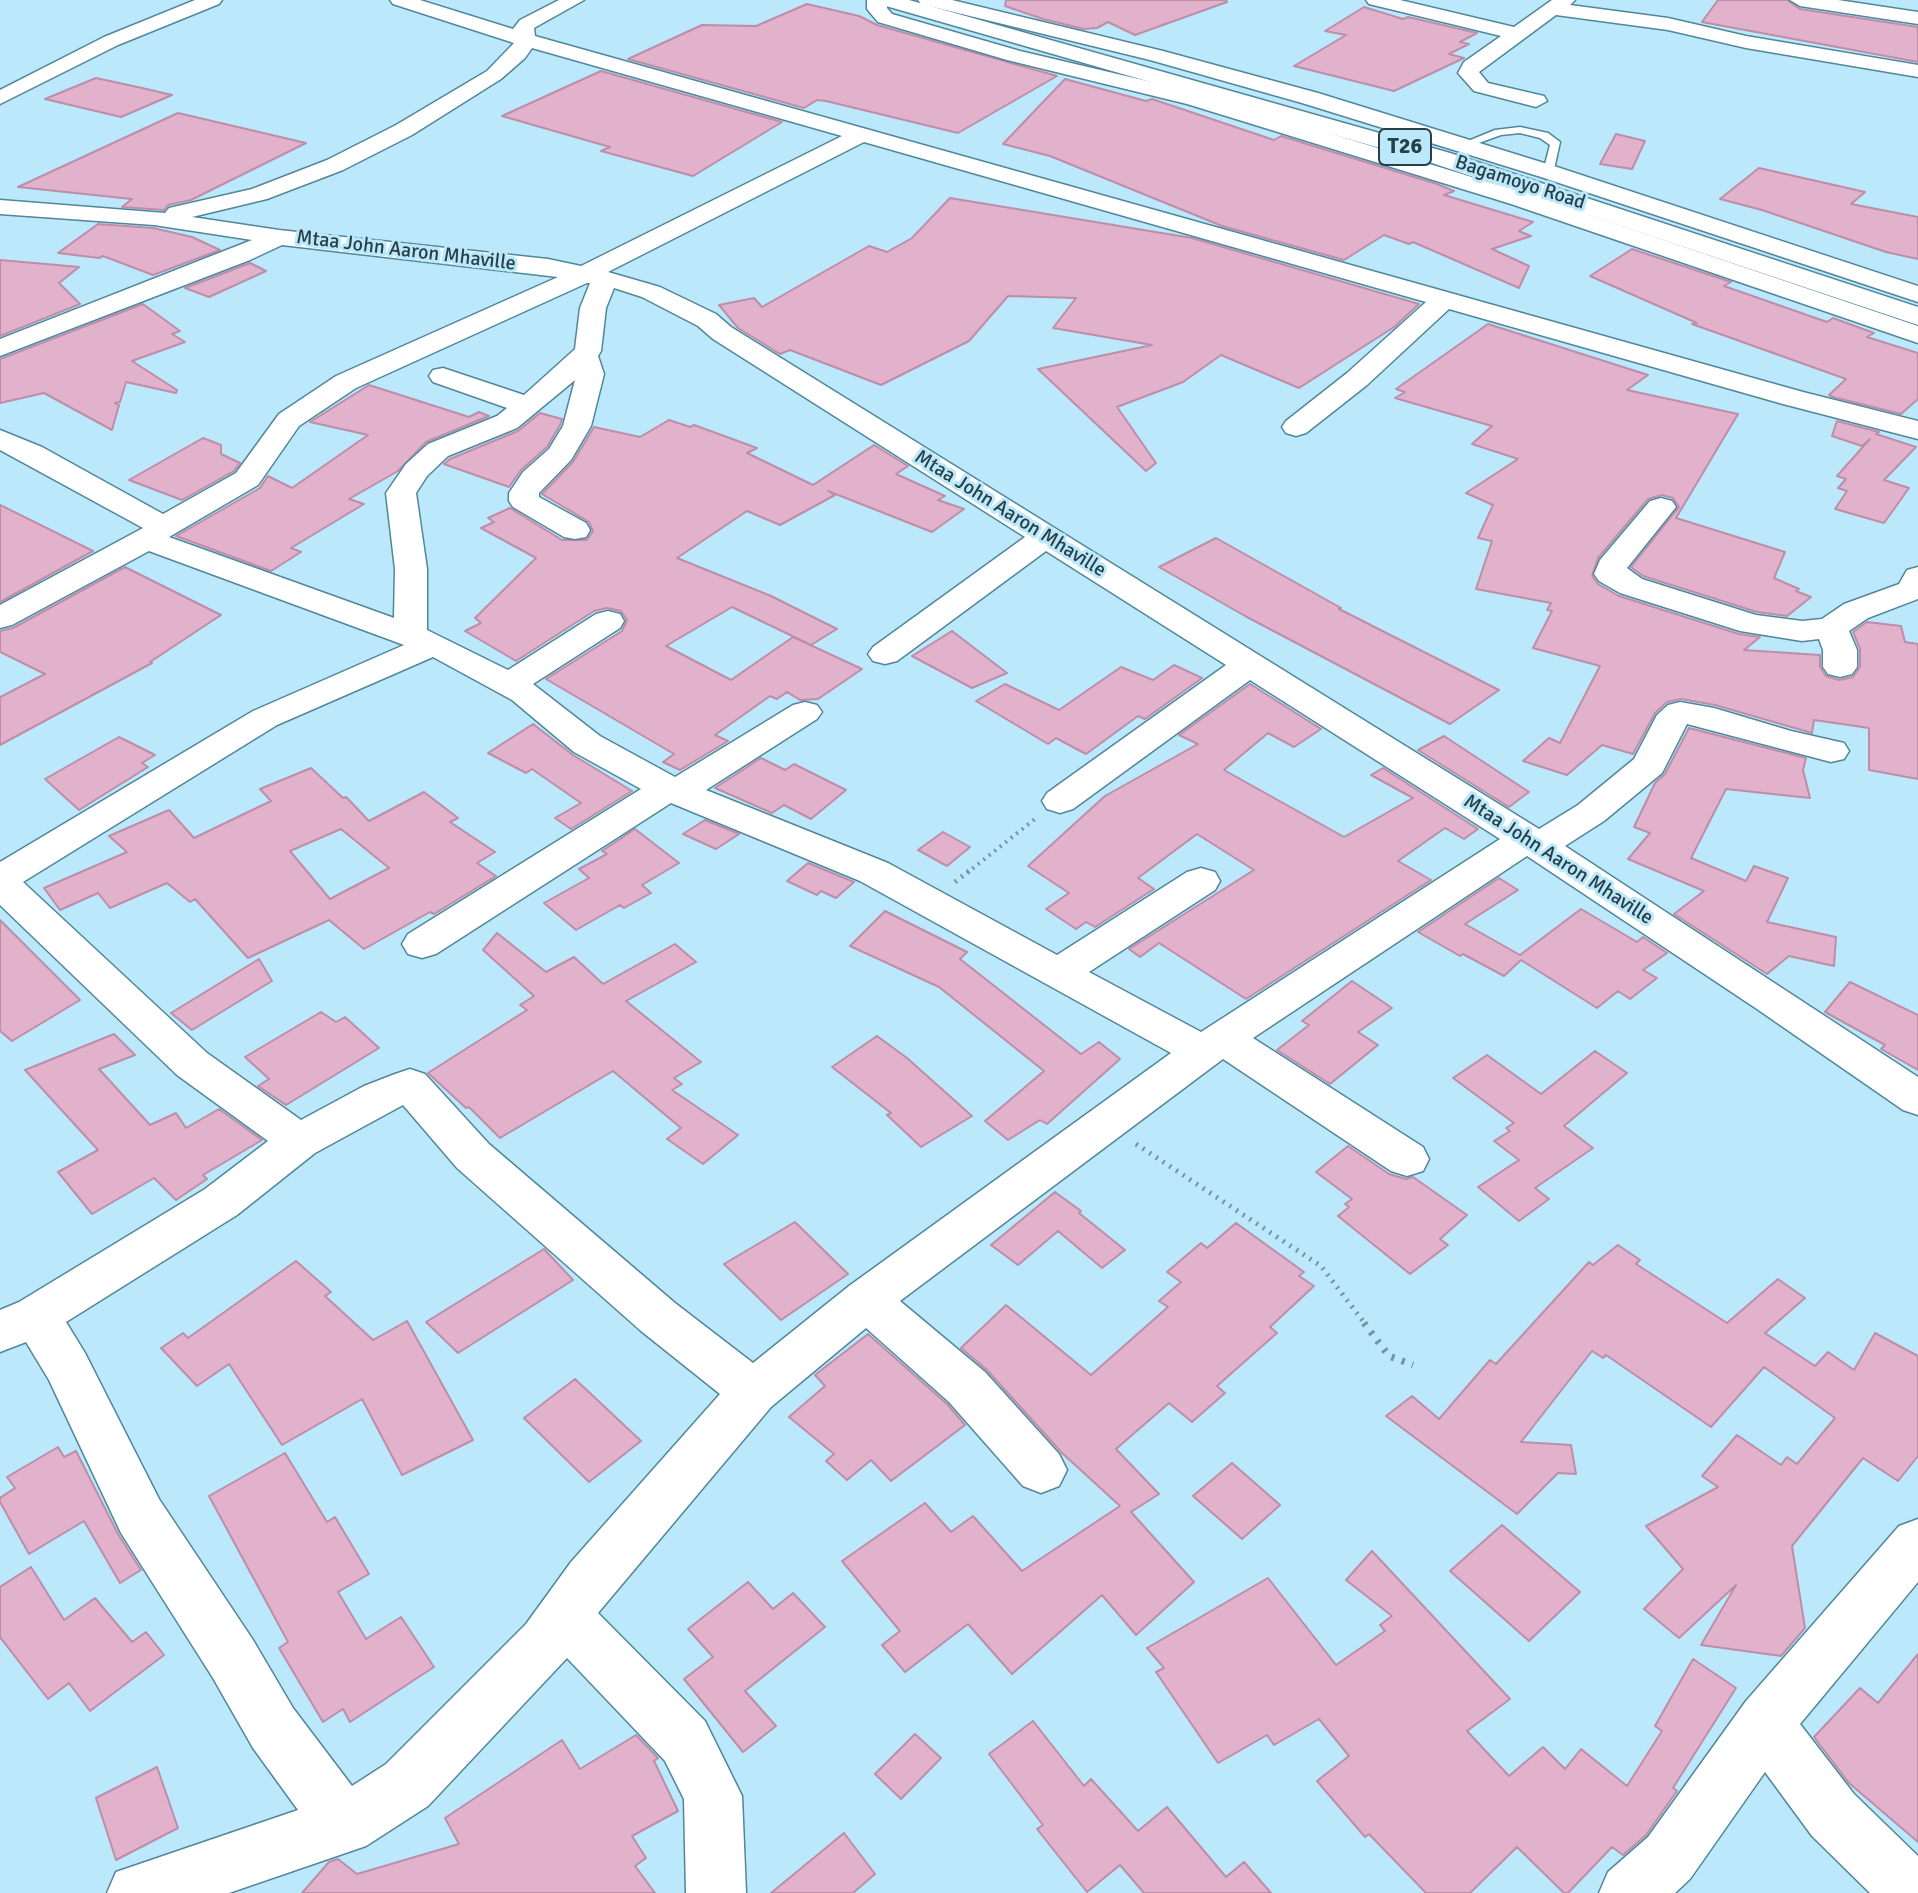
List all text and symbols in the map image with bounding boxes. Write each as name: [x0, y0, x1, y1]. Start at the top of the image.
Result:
road number: T26: [1379, 129, 1431, 165]
street label: Bagamoyo Road: [1452, 151, 1588, 215]
street label: Mtaa John Aaron Mhaville: [295, 226, 517, 276]
street label: Mtaa John Aaron Mhaville: [910, 445, 1110, 583]
street label: Mtaa John Aaron Mhaville: [1459, 790, 1657, 930]

